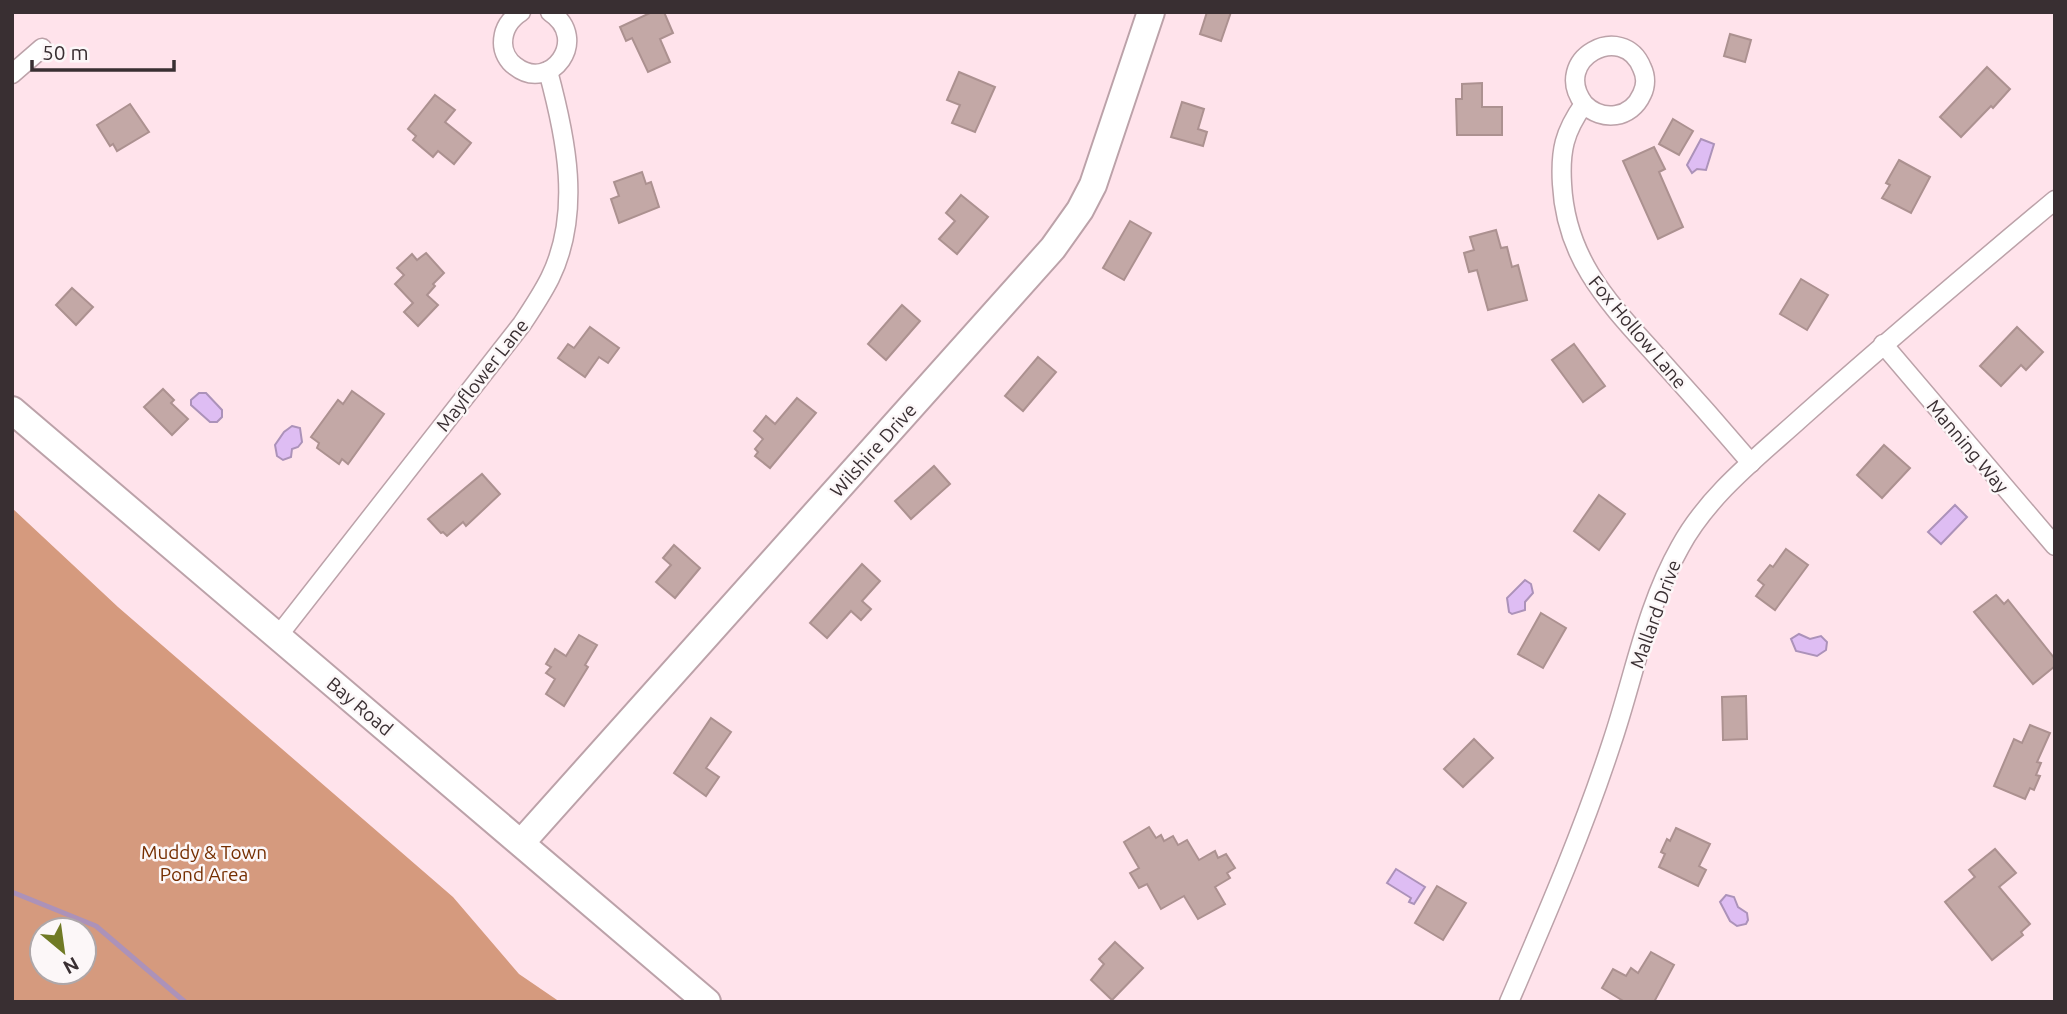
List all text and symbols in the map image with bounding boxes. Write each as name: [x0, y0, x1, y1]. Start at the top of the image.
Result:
scale bar: [32, 28, 173, 72]
text: 50 m: [42, 40, 89, 64]
street label: Fox Hollow Lane: [1585, 271, 1691, 393]
street label: Mayflower Lane: [431, 315, 533, 435]
street label: Manning Way: [1923, 395, 2013, 497]
street label: Wilshire Drive: [825, 399, 921, 501]
street label: Mallard Drive: [1625, 557, 1685, 671]
street label: Bay Road: [323, 672, 397, 740]
park label: Muddy & Town Pond Area: [141, 841, 267, 885]
north arrow: [28, 916, 98, 986]
text: N: [60, 953, 83, 979]

